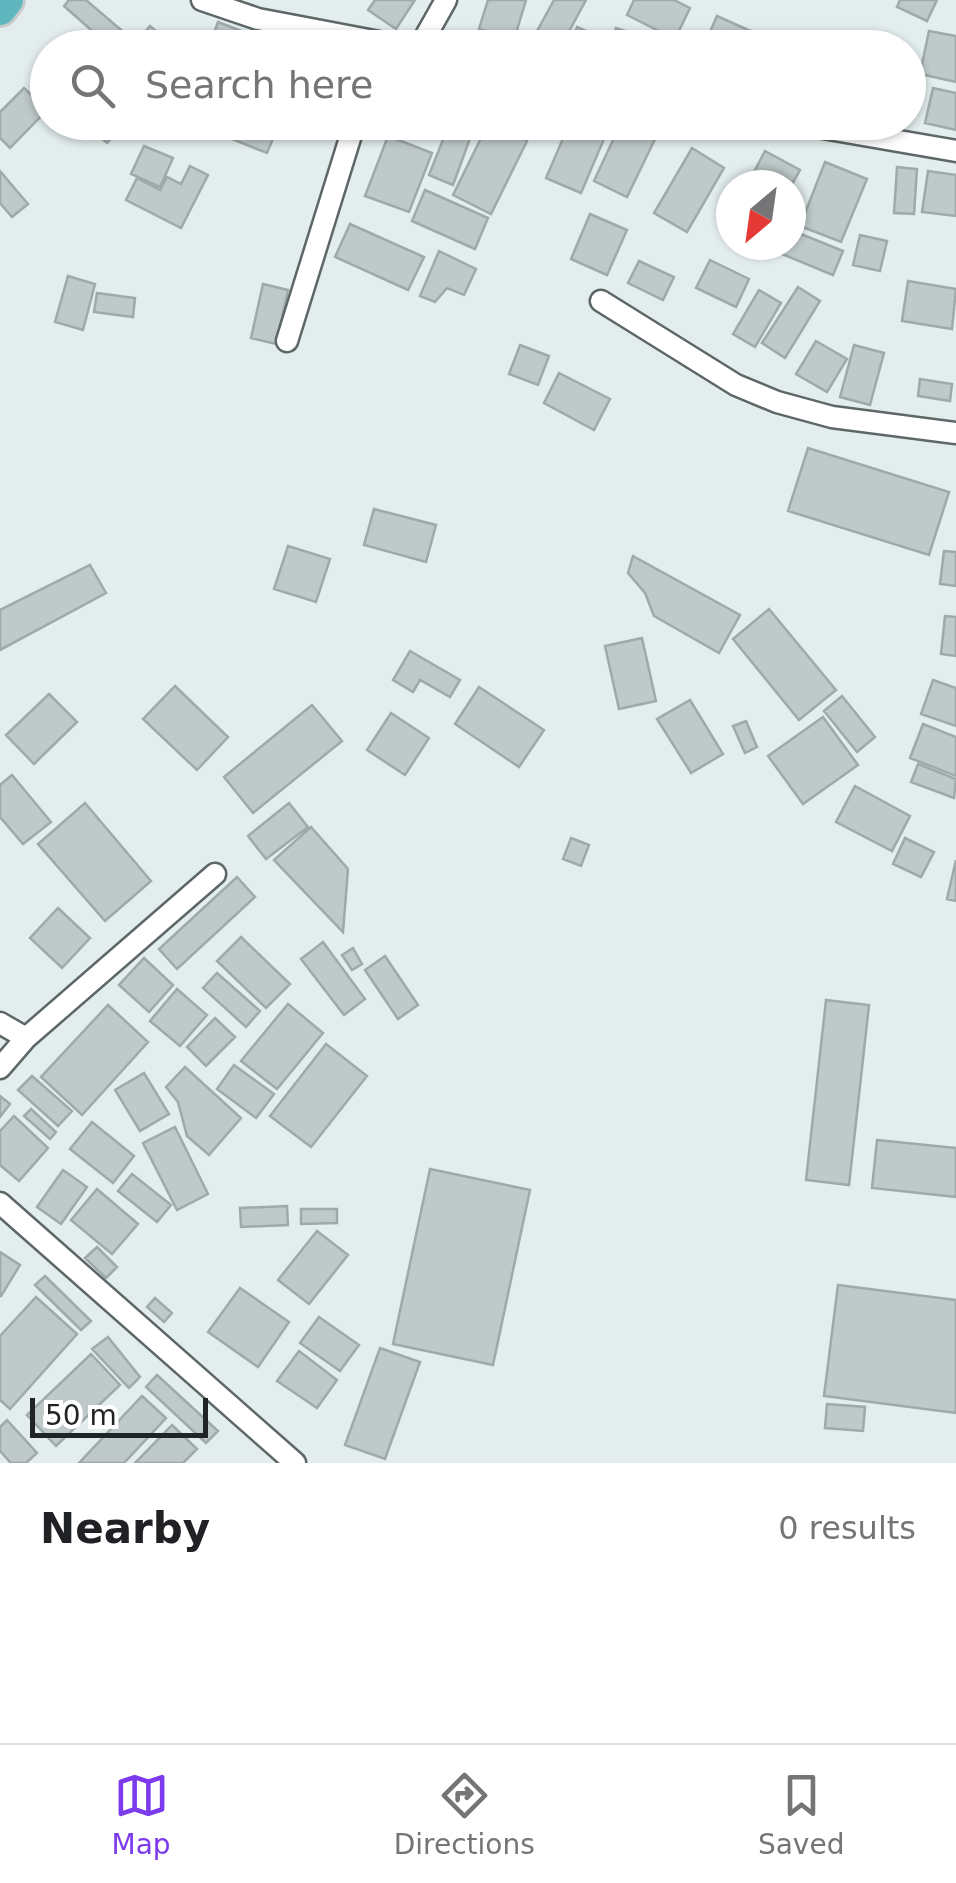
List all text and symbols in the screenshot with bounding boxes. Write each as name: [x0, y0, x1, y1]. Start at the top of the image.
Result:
search box: [30, 30, 926, 140]
icon: search: [65, 58, 120, 113]
text: Search here: [145, 63, 373, 107]
north arrow: [716, 170, 806, 260]
scale bar: [30, 1393, 208, 1438]
text: 50 m: [45, 1399, 117, 1432]
text: Nearby: [40, 1504, 210, 1553]
text: 0 results: [778, 1509, 916, 1547]
tab: Map: [112, 1768, 171, 1861]
tab: Directions: [394, 1768, 535, 1861]
tab: Saved: [758, 1768, 844, 1861]

